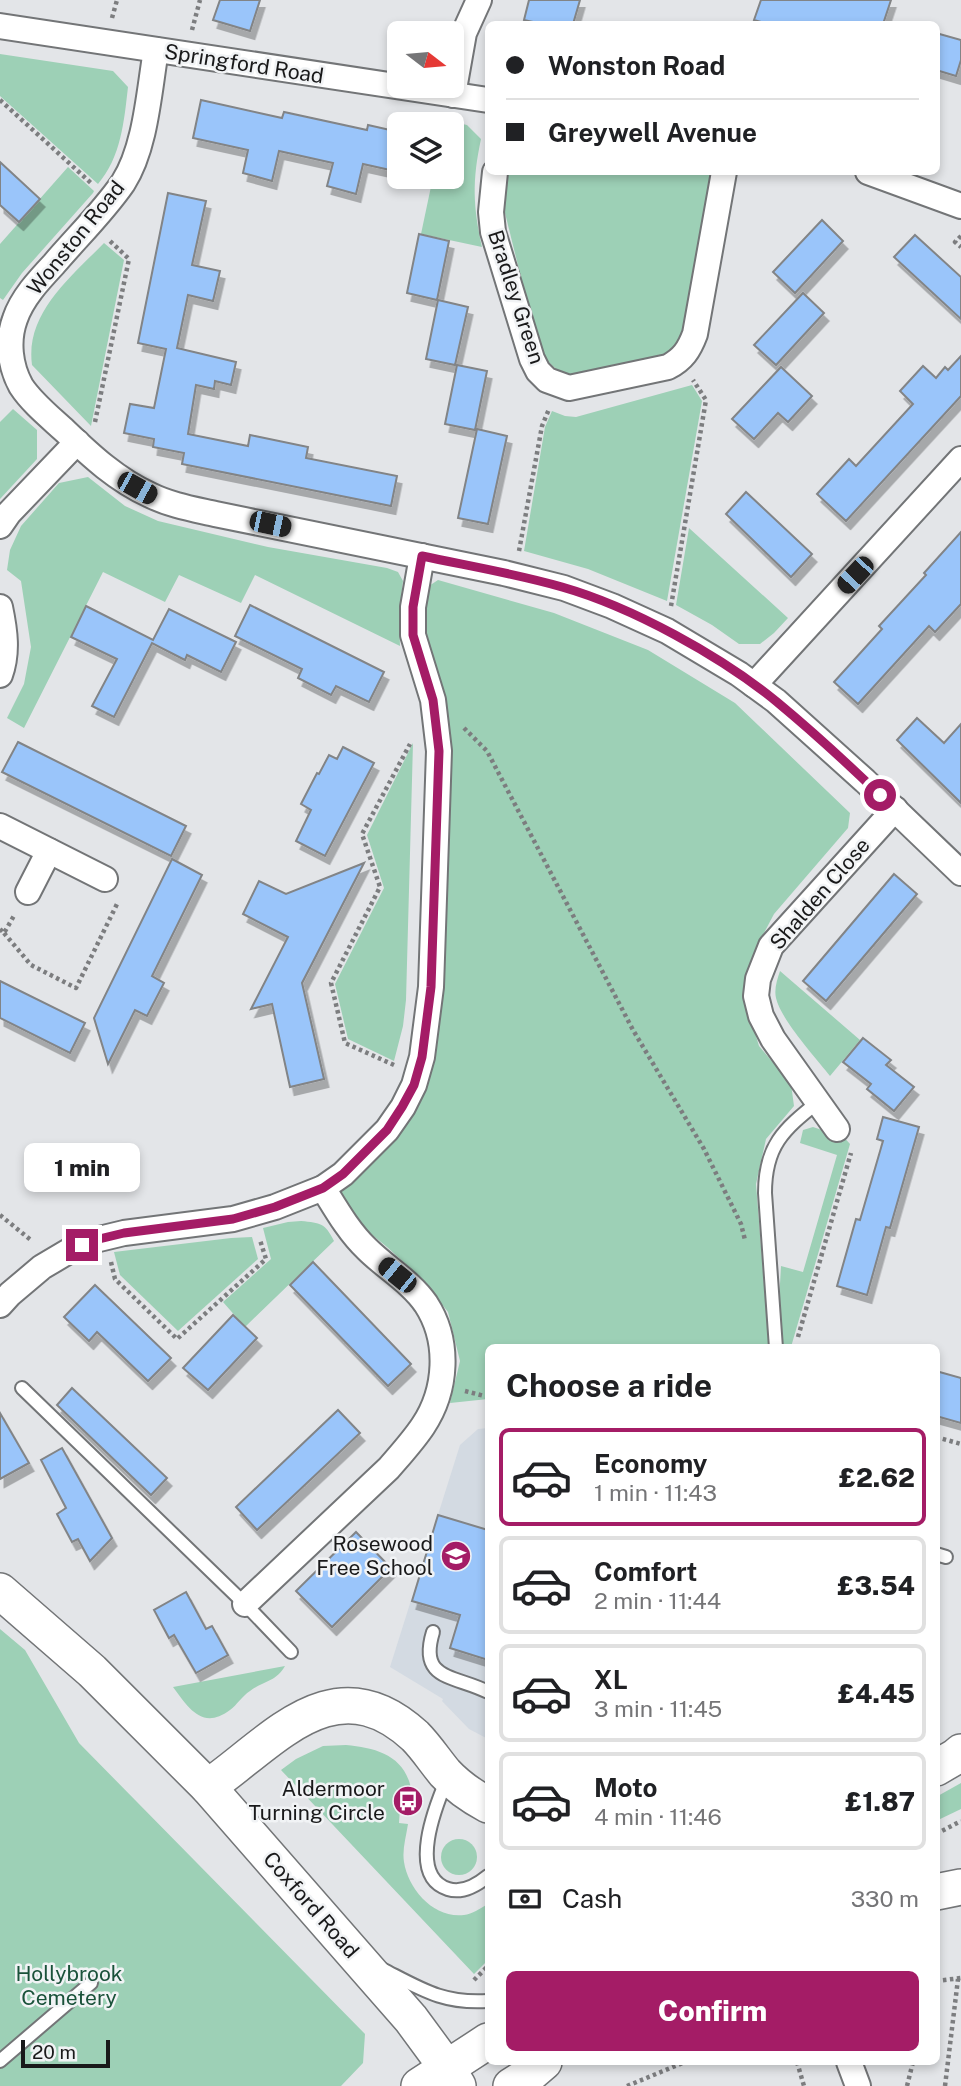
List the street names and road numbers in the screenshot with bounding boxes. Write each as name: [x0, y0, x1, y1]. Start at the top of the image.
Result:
street label: Springford Road: [163, 39, 326, 88]
street label: Wonston Road: [22, 175, 129, 300]
street label: Bradley Green: [483, 227, 550, 367]
street label: Shalden Close: [764, 833, 875, 955]
street label: Coxford Road: [258, 1846, 364, 1963]

